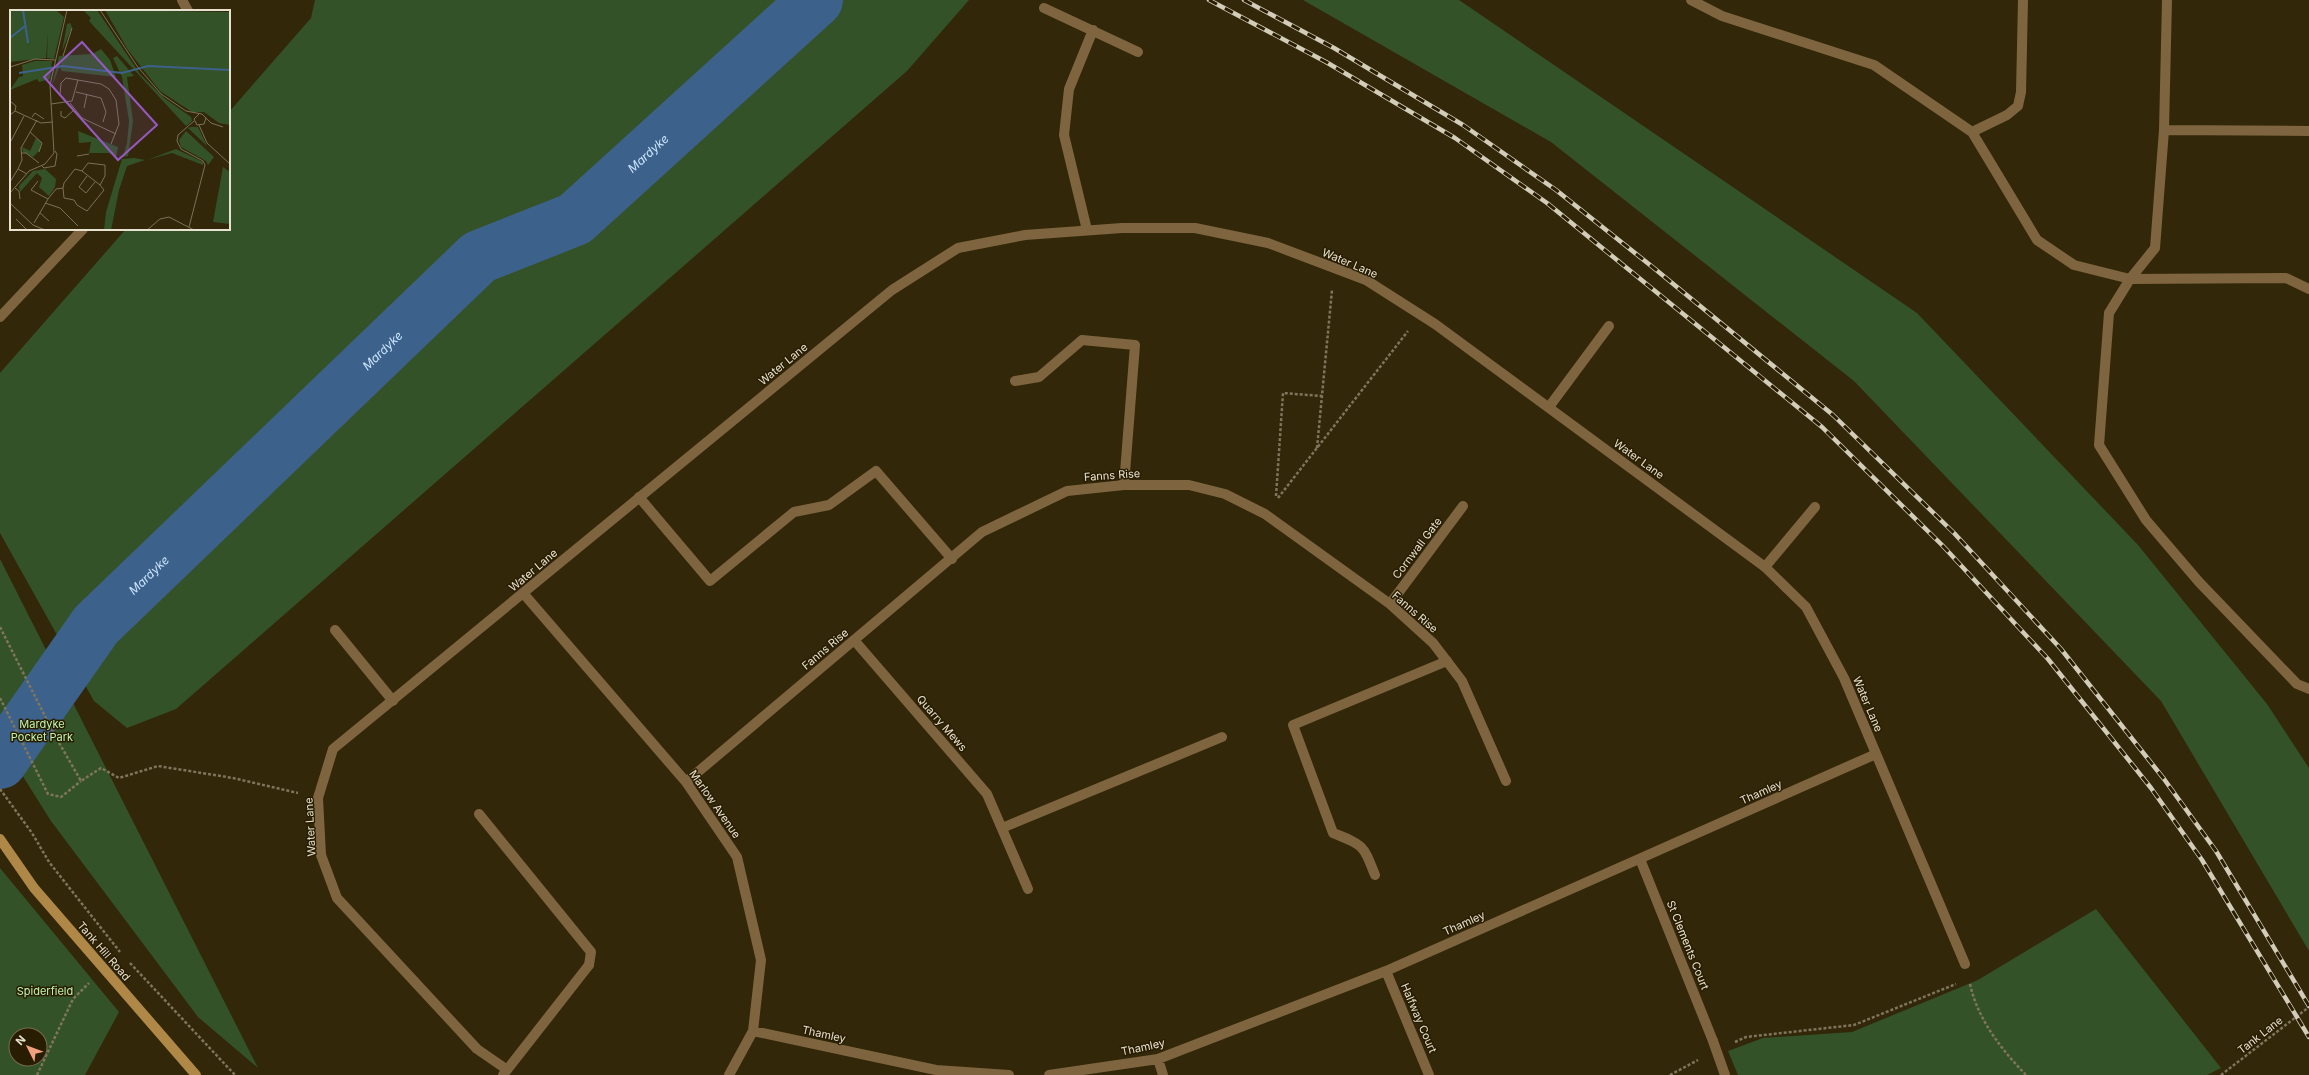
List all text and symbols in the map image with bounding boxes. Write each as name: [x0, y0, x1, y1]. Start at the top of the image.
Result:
inset map: [10, 10, 230, 230]
water label: Mardyke: [624, 130, 671, 175]
street label: Water Lane: [1320, 245, 1380, 281]
water label: Mardyke: [359, 327, 405, 373]
street label: Water Lane: [756, 340, 810, 388]
street label: Water Lane: [1611, 436, 1667, 482]
street label: Fanns Rise: [1083, 466, 1141, 484]
street label: Cornwall Gate: [1389, 514, 1445, 582]
street label: Water Lane: [506, 546, 560, 594]
water label: Mardyke: [125, 552, 172, 597]
street label: Fanns Rise: [1389, 588, 1441, 636]
street label: Fanns Rise: [799, 626, 851, 672]
street label: Water Lane: [1850, 674, 1886, 734]
street label: Quarry Mews: [914, 692, 970, 754]
park label: Mardyke Pocket Park: [11, 717, 73, 744]
street label: Marlow Avenue: [686, 767, 744, 841]
street label: Thamley: [1738, 777, 1784, 807]
street label: Water Lane: [301, 797, 319, 857]
street label: St Clements Court: [1664, 898, 1712, 992]
street label: Thamley: [1441, 908, 1487, 938]
street label: Tank Hill Road: [74, 919, 134, 983]
street label: Halfway Court: [1398, 981, 1440, 1055]
park label: Spiderfield: [17, 984, 73, 998]
street label: Tank Lane: [2235, 1013, 2285, 1057]
street label: Thamley: [801, 1023, 847, 1045]
north arrow: [8, 1027, 48, 1067]
text: N: [13, 1033, 29, 1048]
street label: Thamley: [1120, 1036, 1166, 1058]

